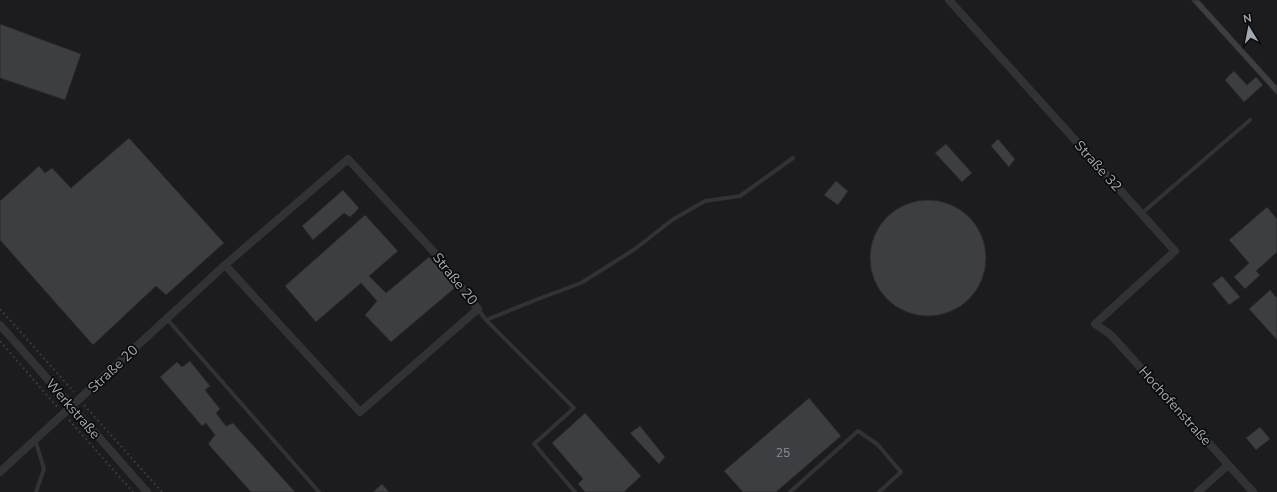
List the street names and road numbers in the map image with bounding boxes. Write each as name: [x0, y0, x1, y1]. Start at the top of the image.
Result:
street label: Straße 32: [1070, 136, 1126, 196]
street label: Straße 20: [428, 249, 482, 309]
street label: Straße 20: [84, 341, 142, 397]
street label: Hochofenstraße: [1134, 362, 1216, 450]
street label: Werkstraße: [42, 375, 104, 443]

